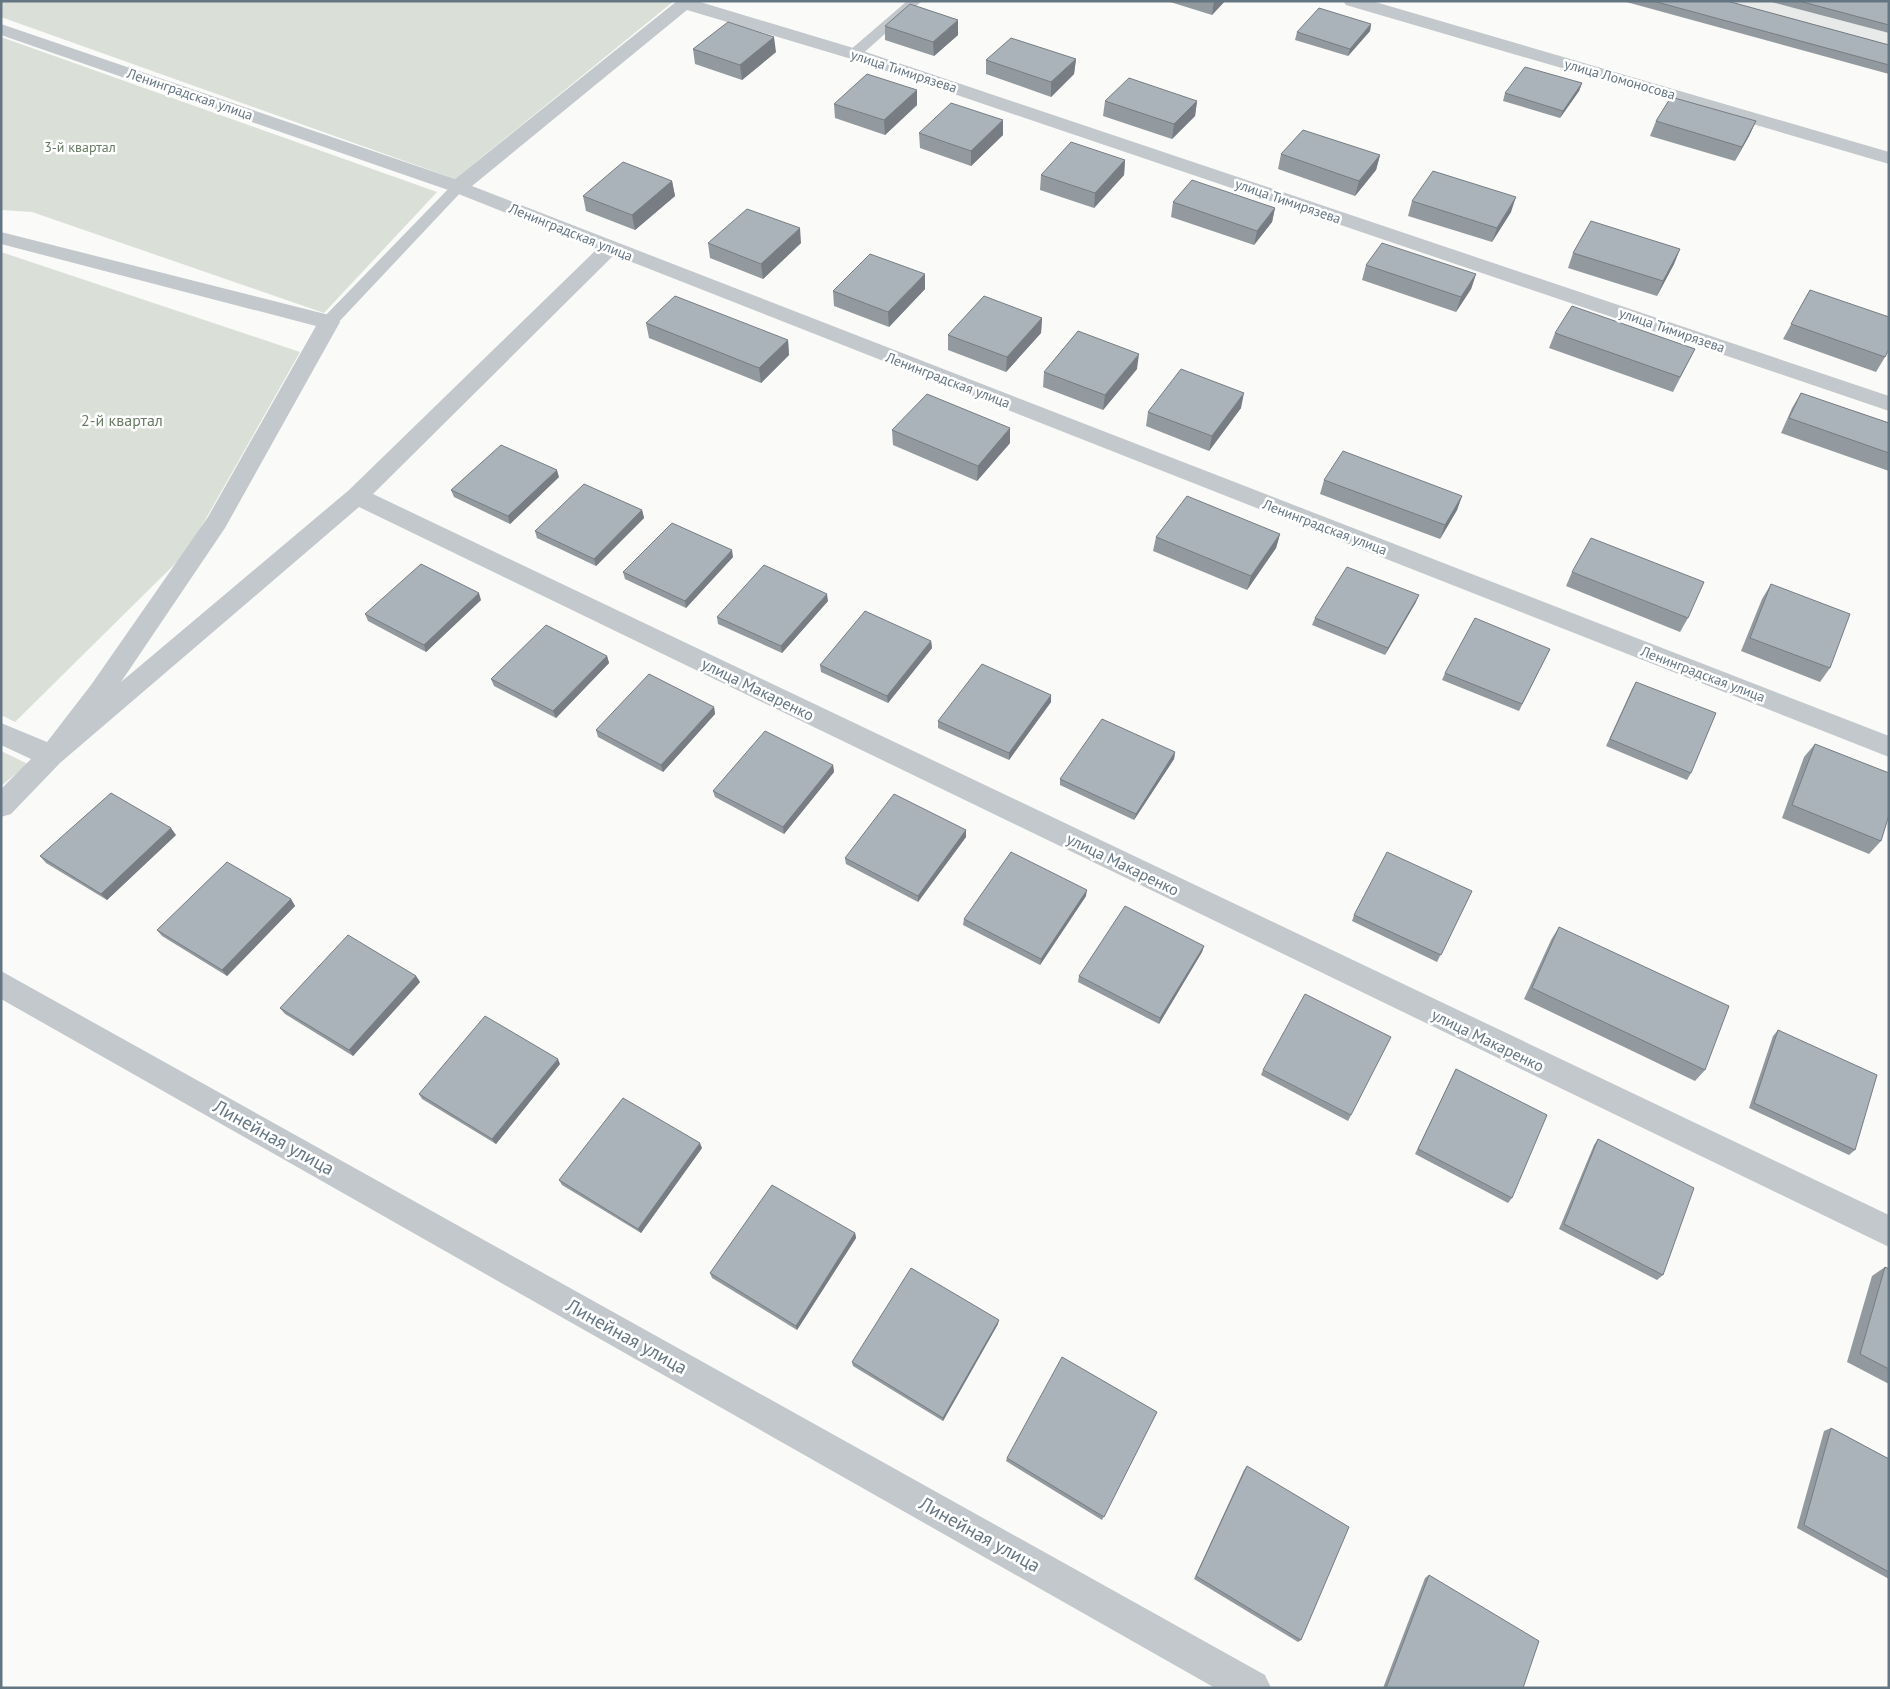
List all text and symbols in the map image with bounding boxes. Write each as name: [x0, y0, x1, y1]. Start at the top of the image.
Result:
street label: улица Тимирязева: [848, 45, 960, 97]
street label: улица Ломоносова: [1562, 55, 1678, 103]
street label: Ленинградская улица: [124, 64, 255, 124]
park label: 3-й квартал: [44, 138, 116, 156]
street label: улица Тимирязева: [1233, 174, 1343, 228]
street label: Ленинградская улица: [506, 199, 636, 265]
street label: улица Тимирязева: [1617, 303, 1727, 357]
street label: Ленинградская улица: [882, 348, 1013, 412]
park label: 2-й квартал: [81, 410, 163, 430]
street label: Ленинградская улица: [1259, 495, 1390, 559]
street label: Ленинградская улица: [1637, 642, 1768, 706]
street label: улица Макаренко: [699, 653, 817, 725]
street label: улица Макаренко: [1064, 828, 1182, 900]
street label: улица Макаренко: [1429, 1004, 1547, 1076]
street label: Линейная улица: [208, 1093, 339, 1180]
street label: Линейная улица: [561, 1292, 692, 1379]
street label: Линейная улица: [914, 1490, 1045, 1577]

